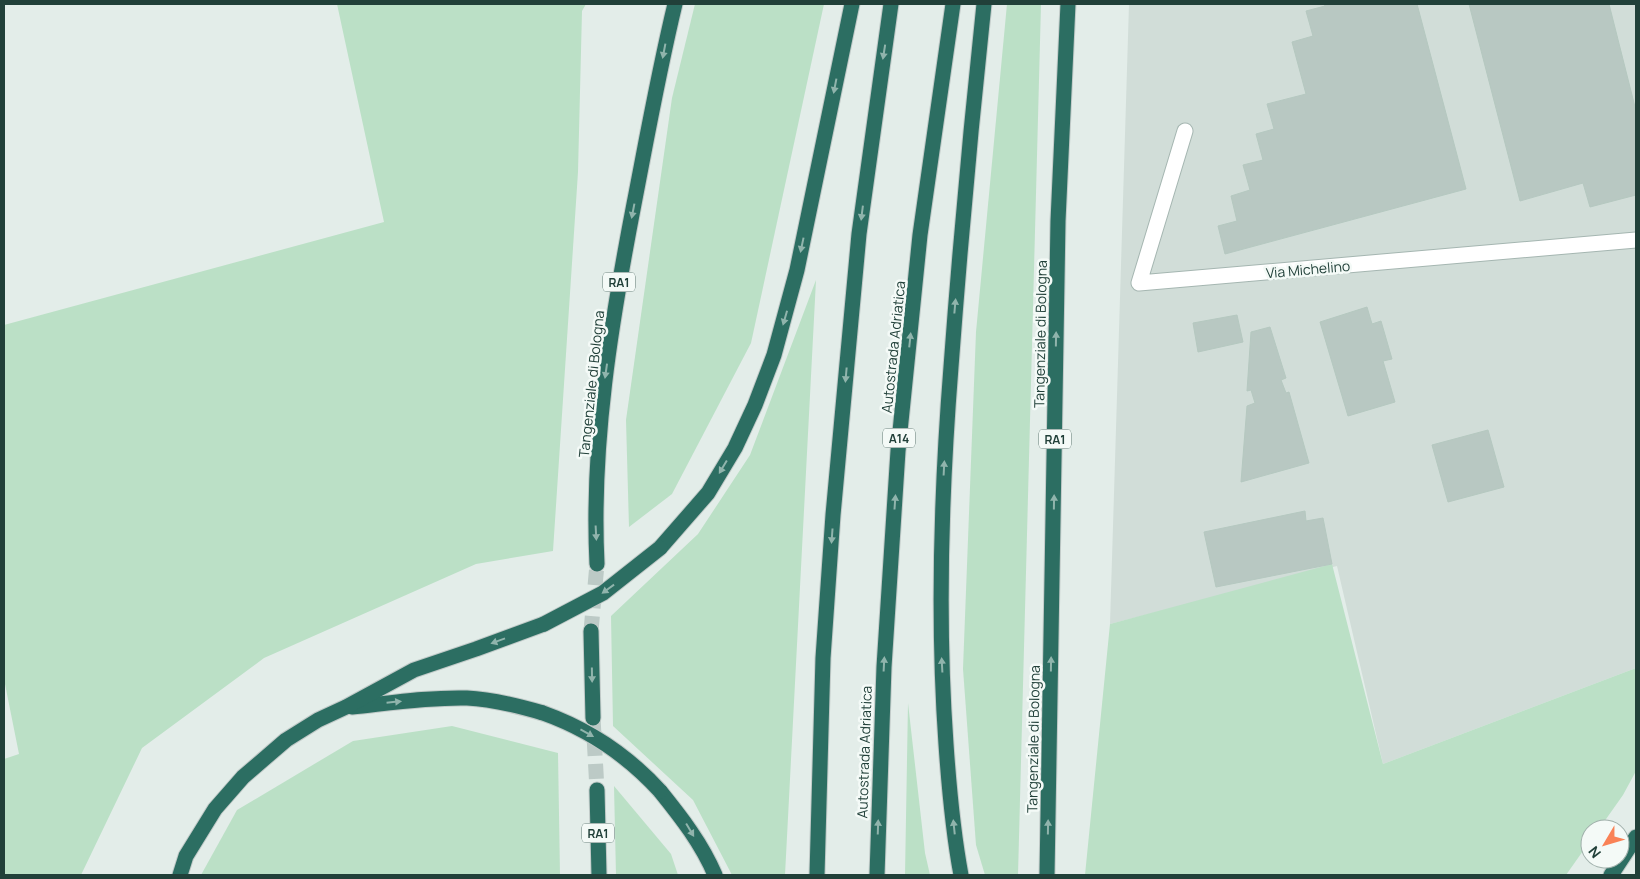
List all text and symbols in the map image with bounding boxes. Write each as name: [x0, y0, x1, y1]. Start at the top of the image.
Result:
one-way arrow: [660, 44, 668, 59]
one-way arrow: [880, 44, 888, 60]
one-way arrow: [831, 78, 839, 94]
one-way arrow: [628, 203, 636, 219]
one-way arrow: [858, 205, 866, 221]
one-way arrow: [798, 237, 806, 252]
street label: Via Michelino: [1265, 256, 1351, 282]
street label: Tangenziale di Bologna: [1029, 260, 1051, 408]
road number: RA1: [603, 272, 635, 292]
street label: Autostrada Adriatica: [877, 280, 909, 414]
one-way arrow: [952, 297, 960, 313]
street label: Tangenziale di Bologna: [574, 309, 608, 459]
one-way arrow: [781, 310, 789, 325]
one-way arrow: [1052, 331, 1060, 347]
one-way arrow: [906, 332, 914, 348]
one-way arrow: [602, 363, 610, 379]
one-way arrow: [842, 367, 850, 383]
road number: A14: [883, 428, 915, 448]
road number: RA1: [1039, 429, 1071, 448]
one-way arrow: [941, 459, 949, 475]
one-way arrow: [719, 461, 728, 474]
one-way arrow: [1050, 493, 1058, 509]
one-way arrow: [891, 494, 899, 510]
one-way arrow: [592, 525, 600, 541]
one-way arrow: [827, 529, 835, 545]
one-way arrow: [601, 584, 615, 594]
one-way arrow: [490, 637, 505, 645]
one-way arrow: [881, 656, 889, 672]
one-way arrow: [1047, 656, 1055, 672]
one-way arrow: [937, 657, 945, 673]
street label: Tangenziale di Bologna: [1022, 665, 1044, 813]
one-way arrow: [588, 667, 596, 683]
street label: Autostrada Adriatica: [852, 685, 876, 819]
one-way arrow: [386, 698, 402, 706]
one-way arrow: [580, 729, 595, 737]
one-way arrow: [874, 818, 882, 834]
one-way arrow: [1044, 818, 1052, 834]
one-way arrow: [950, 819, 958, 835]
north arrow: [1580, 819, 1630, 869]
one-way arrow: [685, 823, 694, 836]
road number: RA1: [582, 824, 614, 842]
text: N: [1584, 842, 1605, 862]

